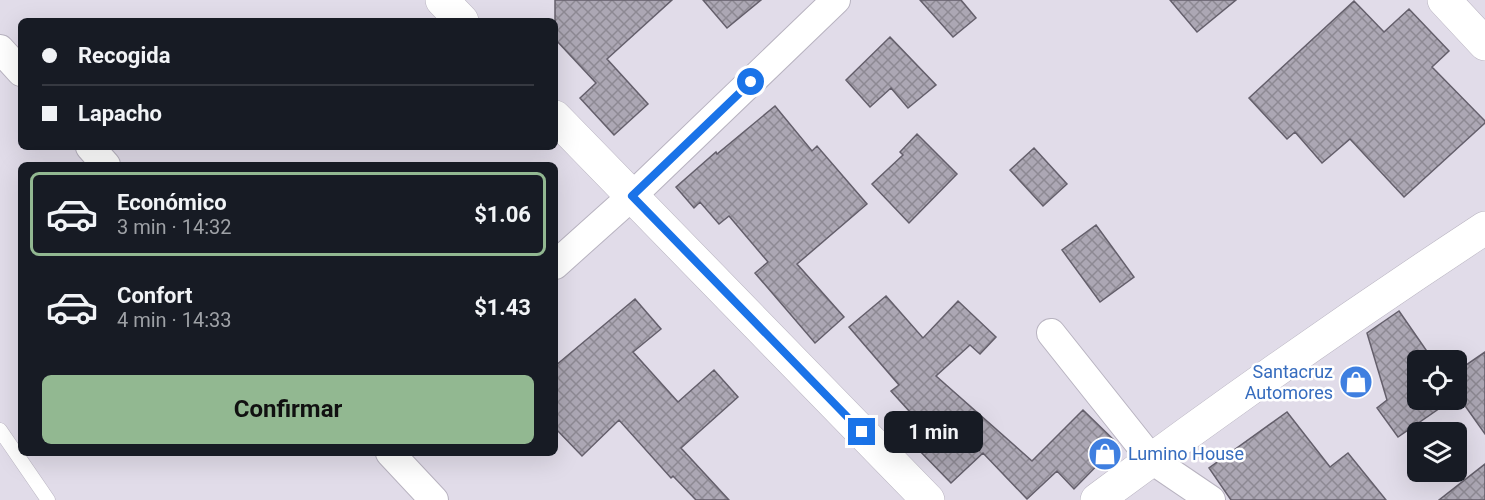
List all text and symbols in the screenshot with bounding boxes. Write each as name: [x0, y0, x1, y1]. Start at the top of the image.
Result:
text: Recogida: [78, 43, 170, 68]
route start: [737, 68, 764, 95]
text: Lapacho: [78, 101, 162, 126]
icon: car: [45, 187, 99, 241]
text: Económico: [117, 190, 227, 215]
text: $1.06: [474, 202, 531, 227]
text: 3 min · 14:32: [117, 215, 232, 239]
icon: car: [45, 280, 99, 334]
text: Confort: [117, 283, 192, 308]
text: $1.43: [474, 295, 531, 320]
text: 4 min · 14:33: [117, 308, 232, 332]
map controls: [1407, 350, 1467, 482]
button: locate: [1407, 350, 1467, 410]
place label: Santacruz Automores: [1245, 361, 1333, 403]
shop icon: Santacruz Automores: [1338, 364, 1374, 400]
button: Confirmar: [42, 375, 534, 444]
callout: 1 min: [883, 411, 982, 453]
route end: [848, 418, 875, 445]
text: 1 min: [908, 420, 959, 444]
button: layers: [1407, 422, 1467, 482]
shop icon: Lumino House: [1087, 436, 1123, 472]
place label: Lumino House: [1128, 443, 1244, 464]

